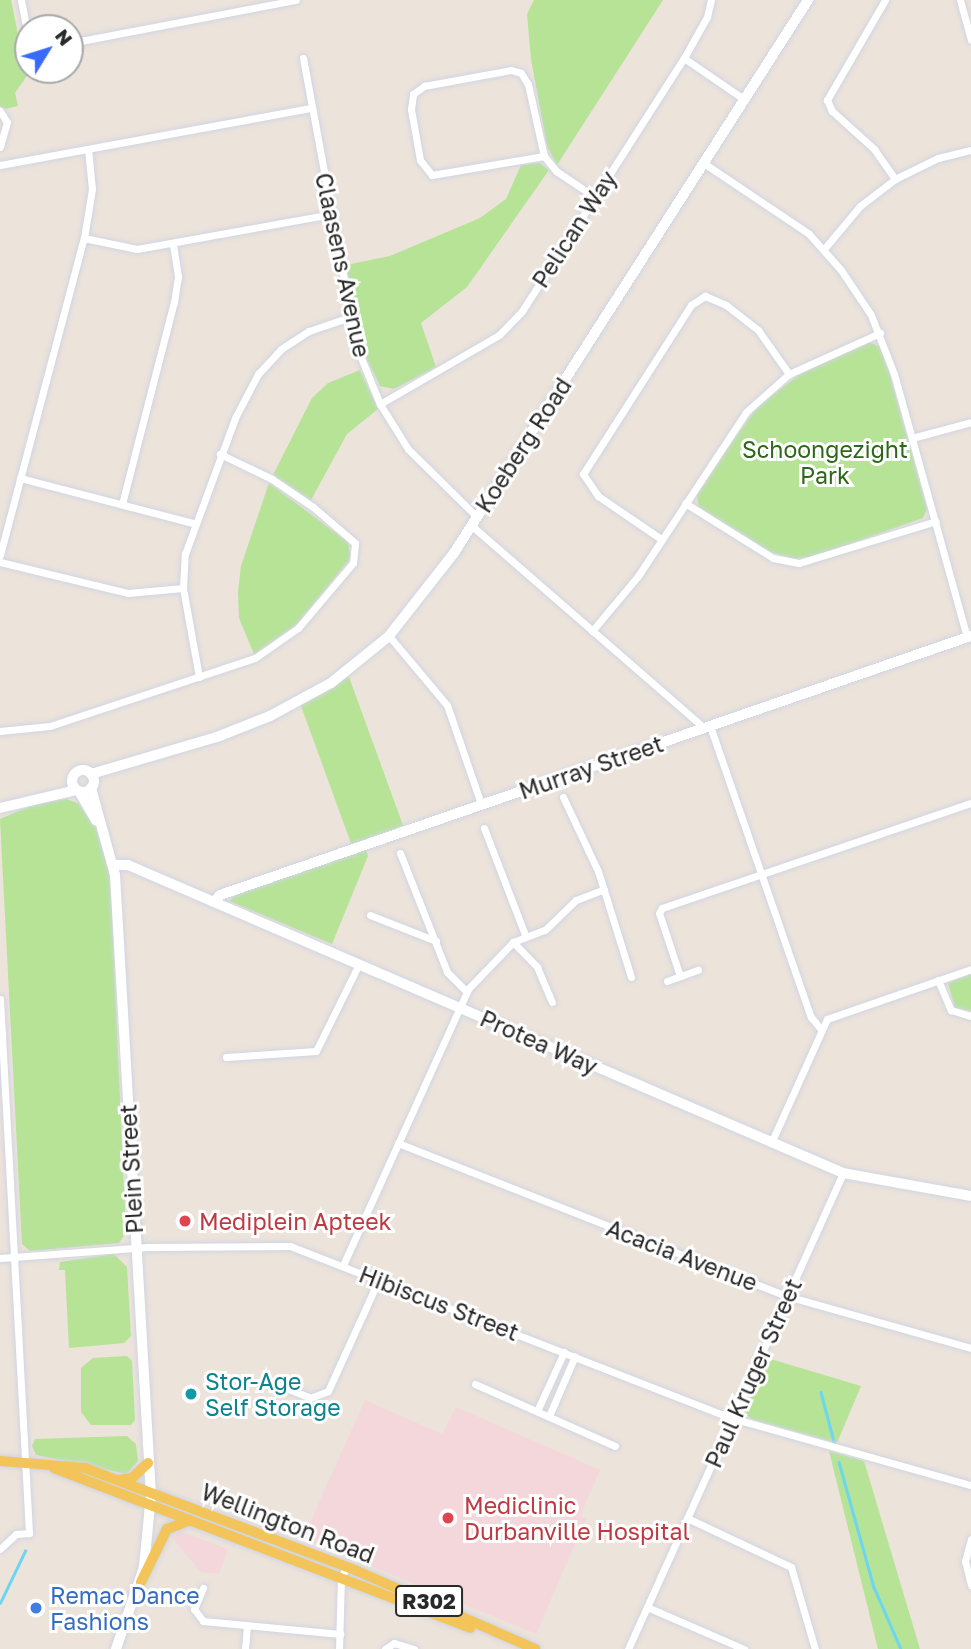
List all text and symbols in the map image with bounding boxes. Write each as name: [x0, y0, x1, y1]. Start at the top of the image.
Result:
north arrow: [14, 14, 84, 84]
text: N: [51, 24, 78, 50]
street label: Pelican Way: [526, 165, 622, 293]
street label: Claasens Avenue: [310, 170, 376, 360]
street label: Koeberg Road: [469, 372, 577, 518]
park label: Schoongezight Park: [742, 435, 908, 489]
street label: Murray Street: [515, 729, 667, 805]
street label: Protea Way: [476, 1004, 602, 1080]
street label: Plein Street: [114, 1104, 148, 1234]
place label: Mediplein Apteek: [199, 1207, 392, 1235]
marker: Mediplein Apteek: [177, 1213, 193, 1229]
street label: Acacia Avenue: [603, 1214, 761, 1296]
street label: Hibiscus Street: [355, 1260, 523, 1346]
street label: Paul Kruger Street: [699, 1274, 807, 1472]
place label: Stor-Age Self Storage: [205, 1367, 341, 1421]
marker: Stor-Age Self Storage: [183, 1386, 199, 1402]
street label: Wellington Road: [198, 1477, 378, 1569]
place label: Mediclinic Durbanville Hospital: [464, 1491, 690, 1545]
marker: Mediclinic Durbanville Hospital: [438, 1508, 458, 1528]
place label: Remac Dance Fashions: [50, 1581, 199, 1635]
road number: R302: [394, 1584, 464, 1618]
marker: Remac Dance Fashions: [28, 1600, 44, 1616]

